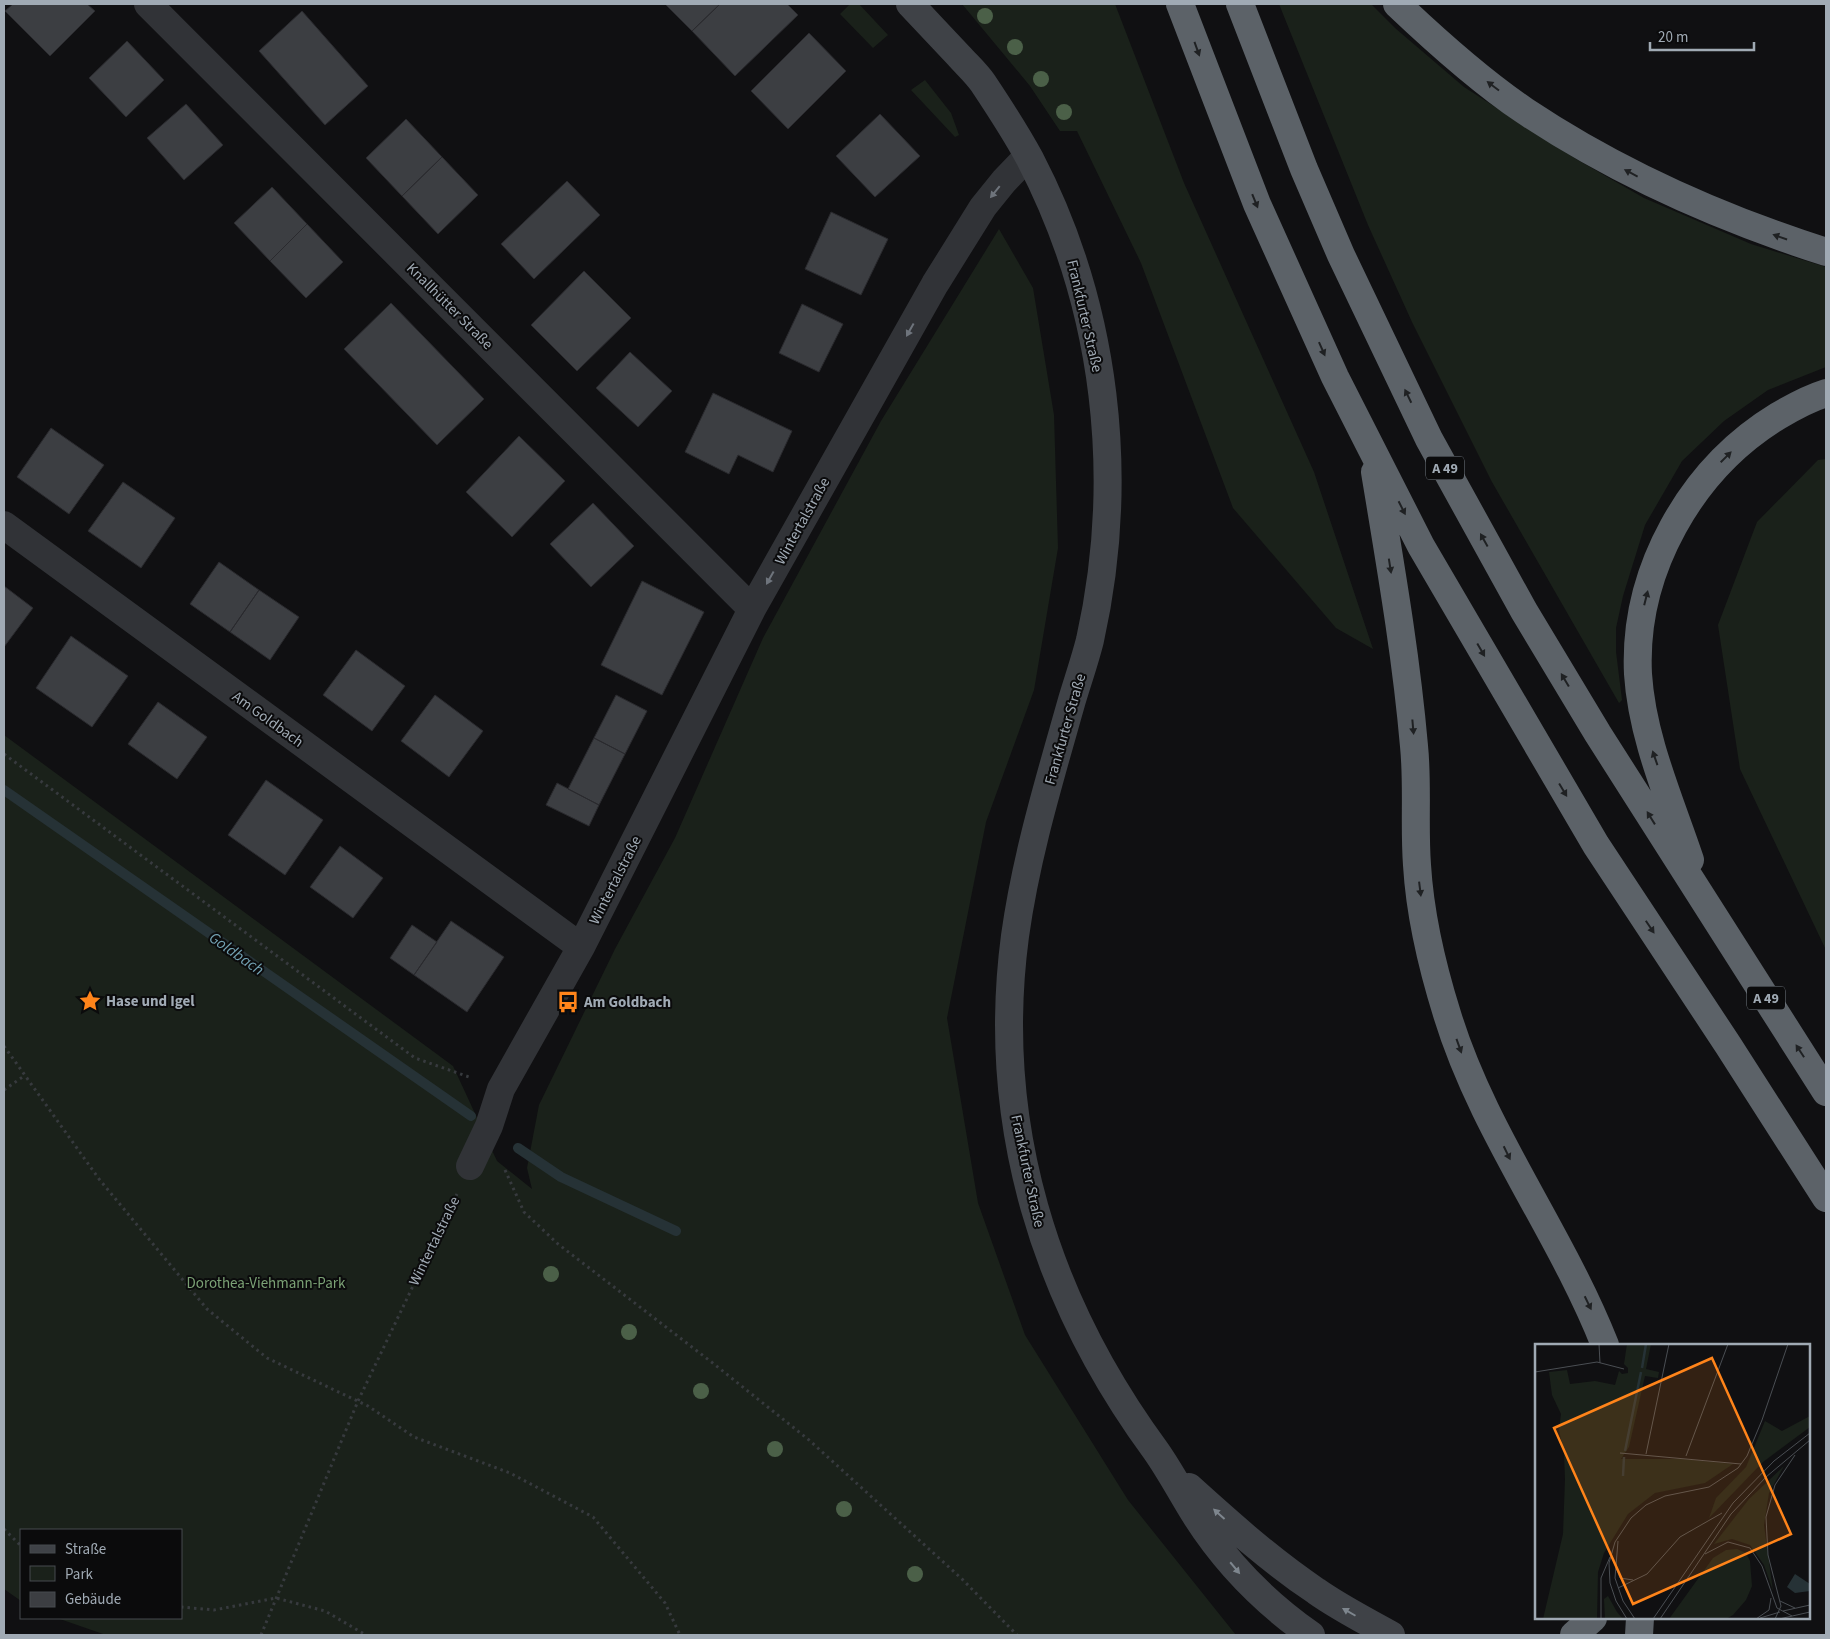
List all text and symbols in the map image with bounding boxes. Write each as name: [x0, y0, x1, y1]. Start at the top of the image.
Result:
scale bar: [1650, 20, 1754, 52]
text: 20 m: [1658, 27, 1688, 48]
one-way arrow: [1194, 42, 1201, 57]
one-way arrow: [1487, 81, 1500, 92]
one-way arrow: [1623, 169, 1638, 177]
one-way arrow: [990, 185, 1001, 198]
one-way arrow: [1252, 194, 1260, 208]
one-way arrow: [1772, 232, 1787, 240]
street label: Knallhütter Straße: [402, 258, 498, 354]
street label: Frankfurter Straße: [1061, 258, 1108, 374]
one-way arrow: [905, 323, 914, 336]
one-way arrow: [1319, 342, 1327, 356]
one-way arrow: [1404, 389, 1412, 403]
one-way arrow: [1720, 451, 1732, 463]
road number: A 49: [1426, 456, 1464, 479]
street label: Wintertalstraße: [770, 474, 835, 569]
one-way arrow: [1398, 500, 1406, 515]
one-way arrow: [1480, 532, 1488, 547]
one-way arrow: [1386, 558, 1394, 574]
one-way arrow: [765, 571, 774, 585]
one-way arrow: [1642, 591, 1650, 606]
one-way arrow: [1476, 643, 1485, 656]
street label: Frankfurter Straße: [1040, 671, 1091, 787]
one-way arrow: [1561, 674, 1570, 687]
street label: Am Goldbach: [228, 686, 308, 753]
one-way arrow: [1409, 719, 1417, 735]
one-way arrow: [1651, 751, 1659, 766]
one-way arrow: [1559, 782, 1567, 797]
one-way arrow: [1646, 812, 1656, 825]
street label: Wintertalstraße: [584, 832, 647, 928]
one-way arrow: [1416, 881, 1424, 897]
one-way arrow: [1645, 920, 1655, 934]
water label: Goldbach: [204, 927, 268, 981]
road number: A 49: [1747, 986, 1785, 1010]
place icon: Hase und Igel: [77, 988, 103, 1014]
bus stop icon: Am Goldbach: [555, 989, 581, 1015]
place label: Hase und Igel: [106, 991, 195, 1012]
place label: Am Goldbach: [583, 992, 671, 1013]
one-way arrow: [1455, 1039, 1463, 1054]
one-way arrow: [1795, 1045, 1805, 1058]
street label: Frankfurter Straße: [1005, 1113, 1050, 1229]
one-way arrow: [1503, 1145, 1511, 1160]
street label: Wintertalstraße: [404, 1193, 465, 1289]
park label: Dorothea-Viehmann-Park: [187, 1273, 346, 1294]
one-way arrow: [1584, 1296, 1592, 1310]
inset map: [1535, 1344, 1810, 1619]
one-way arrow: [1214, 1508, 1226, 1520]
legend: [20, 1529, 182, 1619]
text: Straße: [65, 1539, 106, 1560]
one-way arrow: [1229, 1562, 1241, 1574]
text: Park: [65, 1564, 94, 1585]
text: Gebäude: [65, 1589, 121, 1610]
one-way arrow: [1342, 1607, 1355, 1616]

